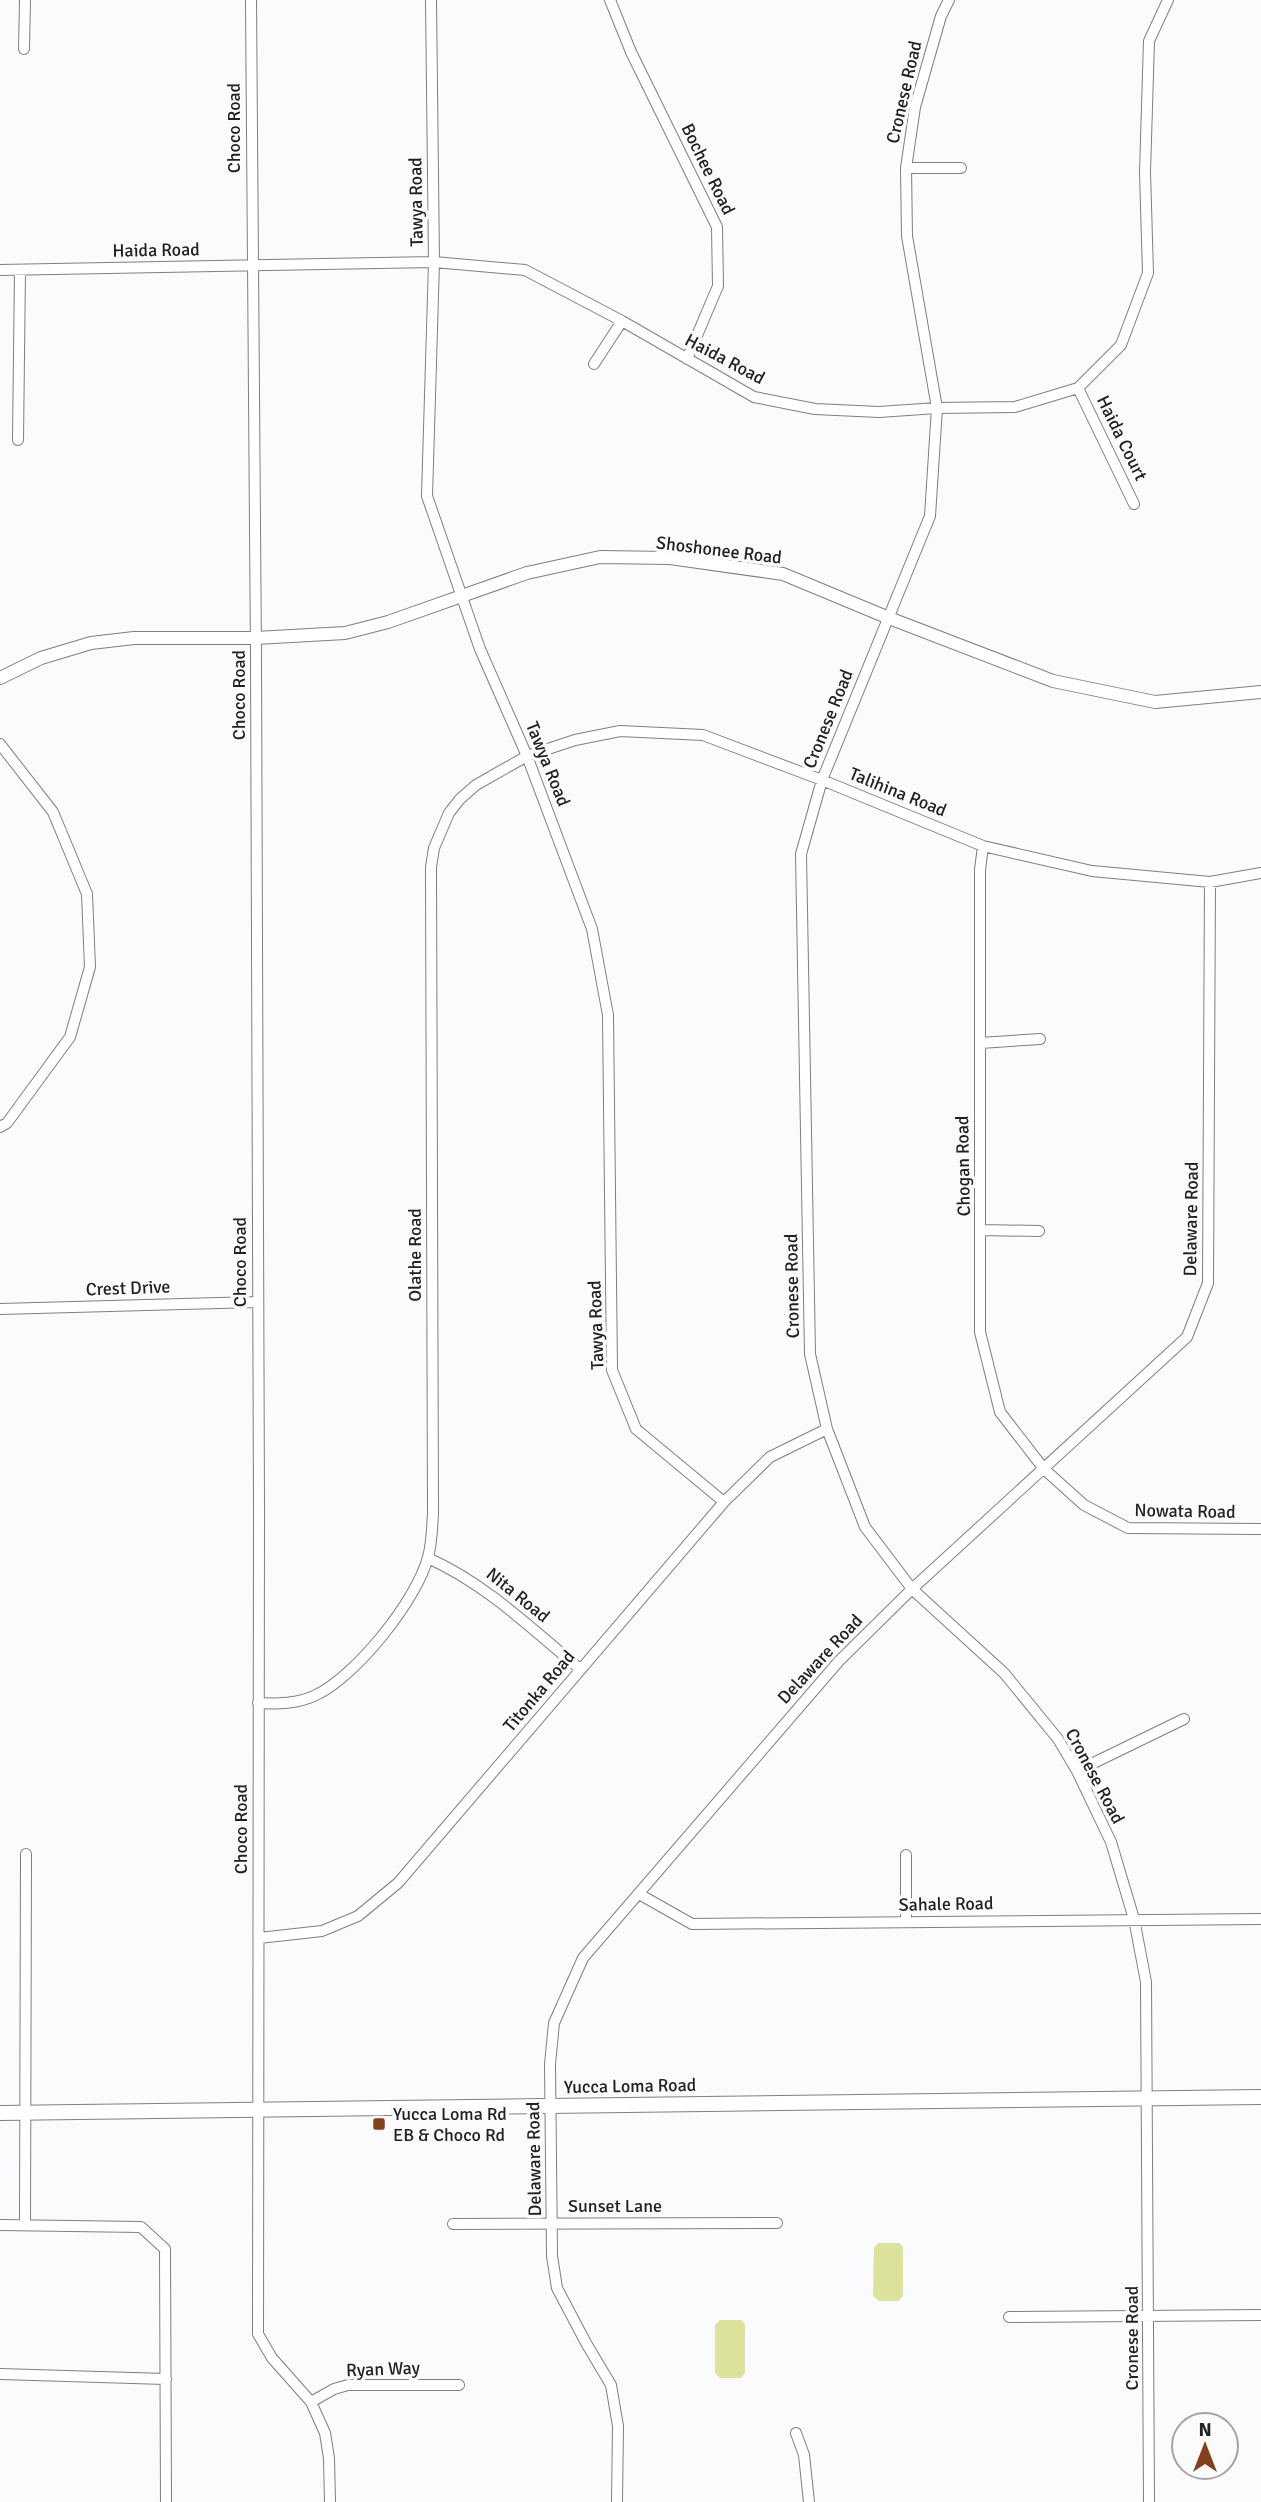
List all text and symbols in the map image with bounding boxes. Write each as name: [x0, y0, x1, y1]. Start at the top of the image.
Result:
street label: Cronese Road: [882, 38, 926, 146]
street label: Choco Road: [223, 83, 245, 173]
street label: Bochee Road: [676, 120, 740, 218]
street label: Tawya Road: [404, 157, 428, 247]
street label: Haida Road: [112, 238, 200, 262]
street label: Haida Road: [681, 329, 769, 389]
street label: Haida Court: [1092, 392, 1152, 484]
street label: Shoshonee Road: [655, 531, 783, 569]
street label: Choco Road: [228, 650, 250, 740]
street label: Cronese Road: [798, 666, 858, 772]
street label: Tawya Road: [521, 718, 575, 810]
street label: Talihina Road: [846, 763, 950, 821]
street label: Chogan Road: [951, 1115, 975, 1217]
street label: Delaware Road: [1179, 1161, 1203, 1277]
street label: Olathe Road: [404, 1208, 426, 1302]
street label: Choco Road: [229, 1217, 251, 1307]
street label: Cronese Road: [780, 1233, 804, 1339]
street label: Crest Drive: [85, 1276, 171, 1300]
street label: Tawya Road: [583, 1280, 609, 1370]
street label: Nowata Road: [1134, 1499, 1236, 1523]
street label: Nita Road: [482, 1563, 554, 1627]
street label: Delaware Road: [773, 1610, 867, 1708]
street label: Titonka Road: [499, 1646, 579, 1736]
street label: Cronese Road: [1061, 1725, 1129, 1827]
street label: Choco Road: [230, 1784, 252, 1874]
street label: Sahale Road: [898, 1892, 994, 1916]
street label: Yucca Loma Road: [564, 2074, 696, 2098]
street label: Delaware Road: [522, 2101, 546, 2217]
place label: Yucca Loma Rd EB & Choco Rd: [393, 2103, 507, 2146]
marker: Yucca Loma Rd EB & Choco Rd: [371, 2116, 387, 2132]
street label: Sunset Lane: [568, 2195, 662, 2217]
street label: Cronese Road: [1121, 2286, 1143, 2390]
street label: Ryan Way: [346, 2357, 421, 2381]
north arrow: [1170, 2411, 1240, 2481]
text: N: [1198, 2418, 1212, 2442]

